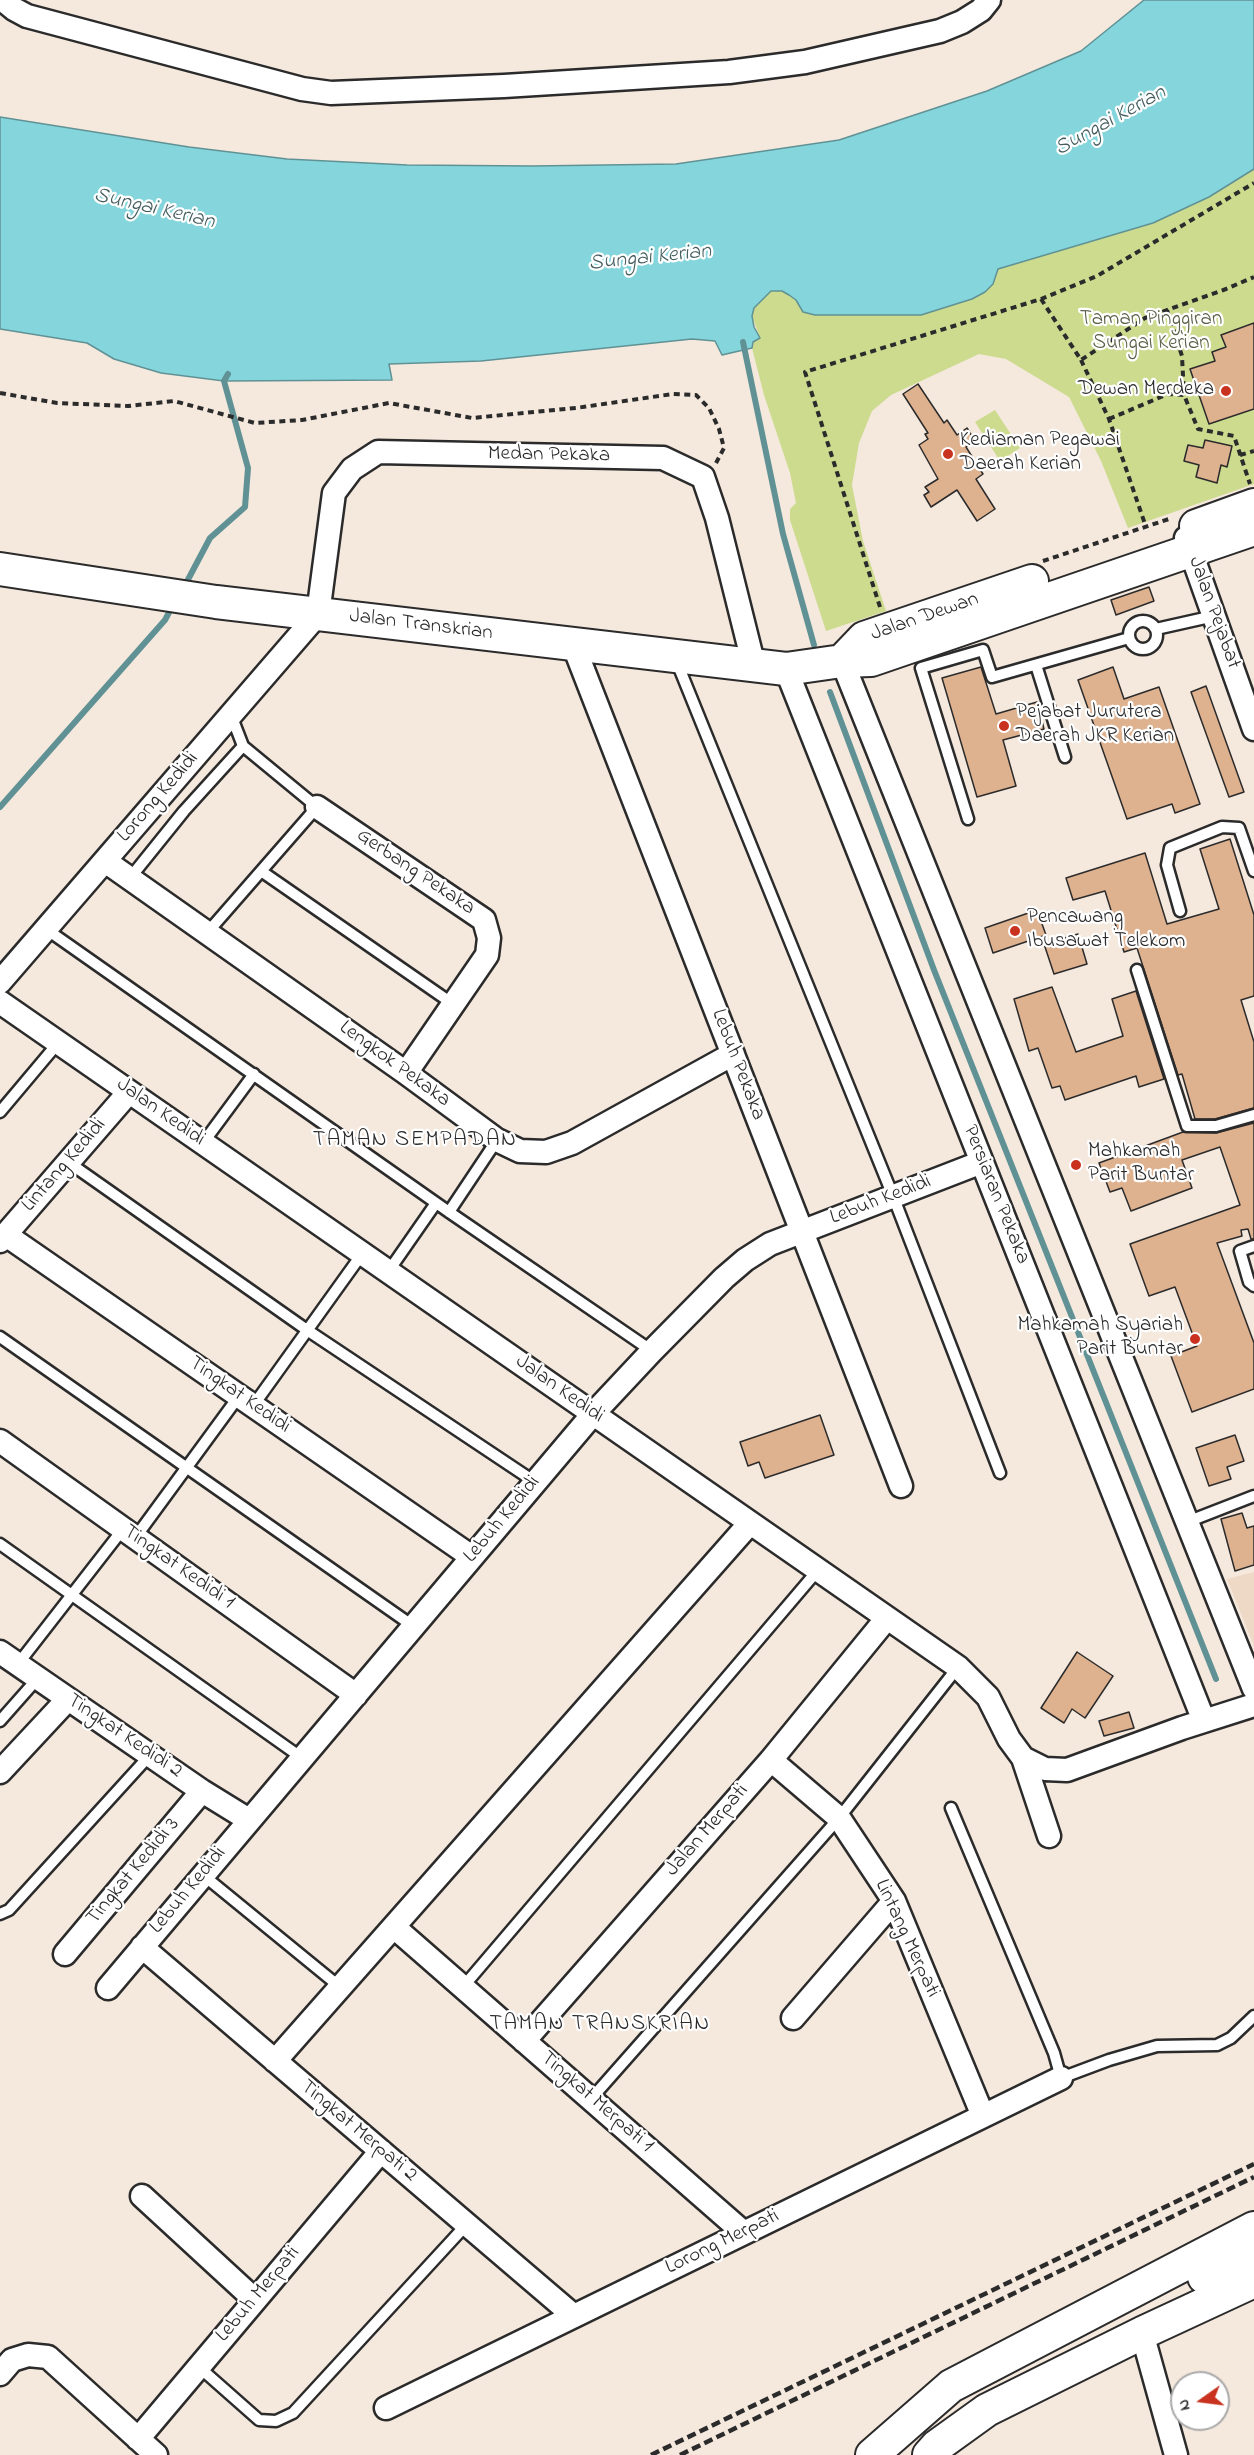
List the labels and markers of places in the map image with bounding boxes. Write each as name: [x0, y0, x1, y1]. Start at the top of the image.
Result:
place label: Dewan Merdeka: [1078, 378, 1214, 404]
marker: Dewan Merdeka: [1219, 384, 1233, 398]
place label: Kediaman Pegawai Daerah Kerian: [960, 429, 1120, 479]
marker: Kediaman Pegawai Daerah Kerian: [941, 447, 955, 461]
place label: Pejabat Jurutera Daerah JKR Kerian: [1016, 701, 1174, 751]
marker: Pejabat Jurutera Daerah JKR Kerian: [997, 719, 1011, 733]
place label: Pencawang Ibusawat Telekom: [1027, 906, 1185, 956]
marker: Pencawang Ibusawat Telekom: [1008, 924, 1022, 938]
place label: Mahkamah Parit Buntar: [1088, 1140, 1194, 1190]
marker: Mahkamah Parit Buntar: [1069, 1158, 1083, 1172]
place label: Mahkamah Syariah Parit Buntar: [1017, 1314, 1183, 1364]
marker: Mahkamah Syariah Parit Buntar: [1188, 1332, 1202, 1346]

